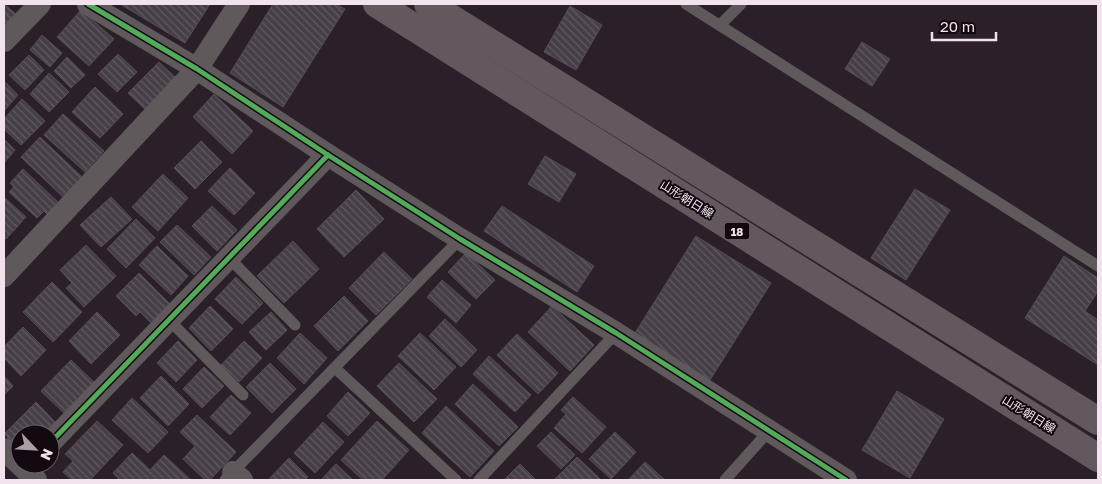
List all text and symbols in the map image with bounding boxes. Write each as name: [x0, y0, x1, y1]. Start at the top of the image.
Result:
scale bar: [932, 10, 996, 42]
text: 20 m: [940, 17, 975, 35]
street label: 山形朝日線: [658, 177, 716, 221]
road number: 18: [724, 222, 750, 240]
street label: 山形朝日線: [1000, 392, 1058, 436]
north arrow: [10, 424, 60, 474]
text: N: [37, 446, 57, 463]

